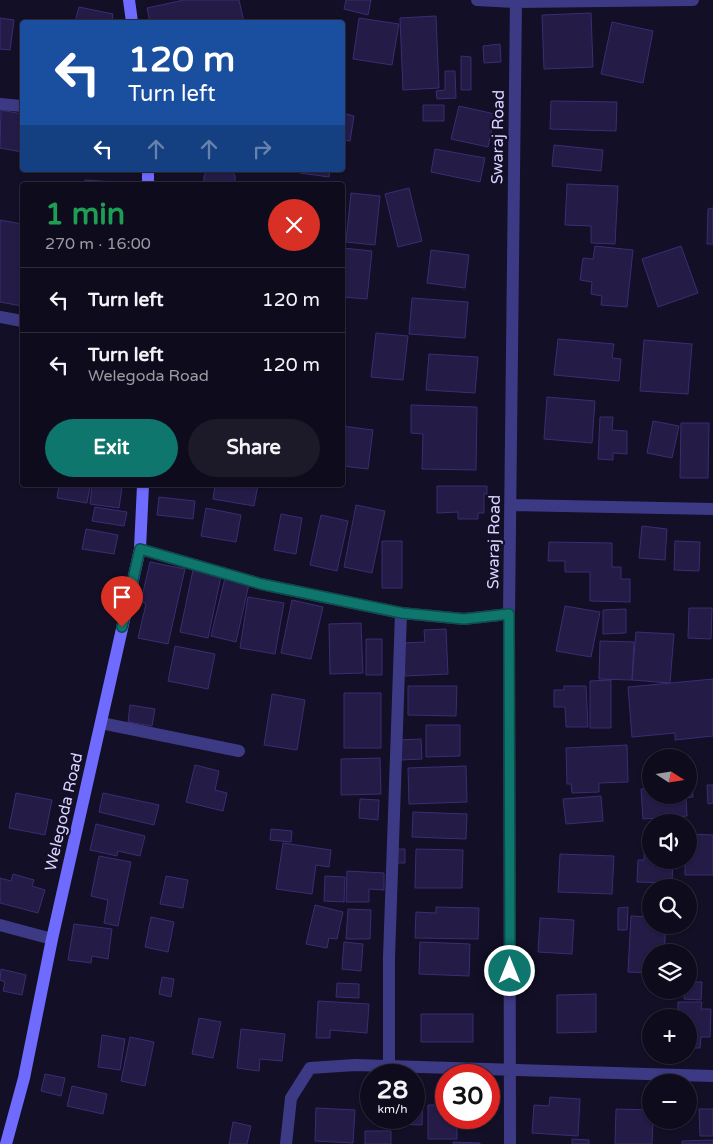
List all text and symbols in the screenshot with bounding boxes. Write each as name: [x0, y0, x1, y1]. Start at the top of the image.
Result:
text: 120 m: [128, 39, 235, 81]
icon: left: [45, 40, 110, 105]
text: Turn left: [128, 81, 216, 107]
street label: Swaraj Road: [487, 90, 509, 184]
icon: left: [89, 135, 117, 163]
icon: ahead: [142, 135, 170, 163]
icon: ahead: [195, 135, 223, 163]
icon: right: [248, 135, 276, 163]
text: 1 min: [45, 196, 125, 233]
button: close: [268, 199, 320, 251]
text: 270 m · 16:00: [45, 234, 151, 254]
icon: left: [45, 286, 73, 314]
text: Turn left: [88, 289, 164, 311]
text: 120 m: [262, 289, 320, 311]
text: Turn left: [88, 344, 164, 366]
icon: left: [45, 351, 73, 379]
text: 120 m: [262, 354, 320, 376]
text: Welegoda Road: [88, 366, 209, 386]
button: Exit: [45, 419, 178, 477]
button: Share: [188, 419, 320, 477]
street label: Swaraj Road: [483, 495, 505, 589]
pin: [101, 576, 143, 627]
icon: arrive: [108, 583, 136, 611]
north arrow: [642, 749, 698, 804]
map controls: [642, 749, 697, 1129]
street label: Welegoda Road: [41, 751, 87, 873]
button: sound: [642, 814, 697, 869]
button: search: [642, 879, 697, 934]
position arrow: [483, 944, 535, 996]
button: layers: [642, 944, 697, 999]
button: +: [642, 1009, 697, 1064]
speed limit sign: 30: [435, 1064, 500, 1129]
button: −: [642, 1074, 697, 1129]
text: 28: [377, 1075, 408, 1105]
text: km/h: [377, 1102, 408, 1116]

